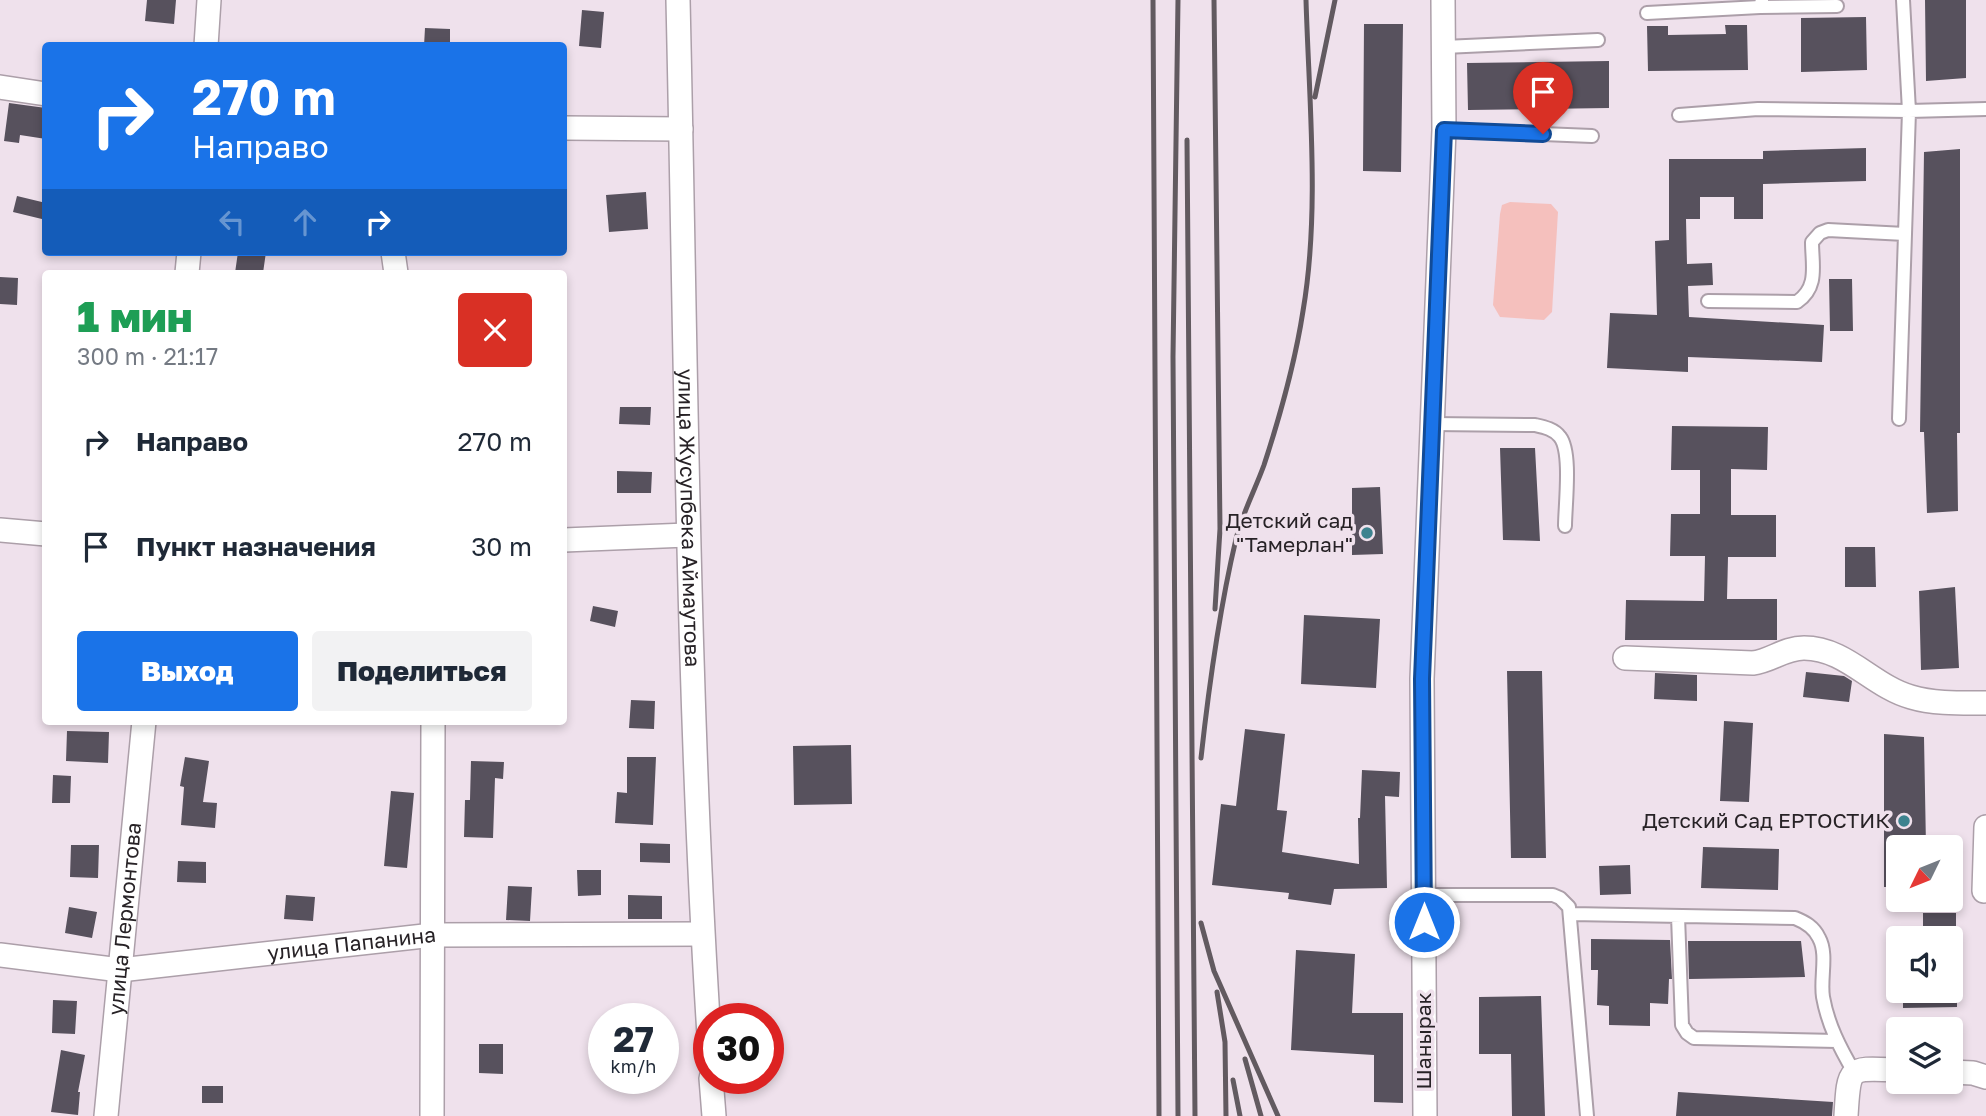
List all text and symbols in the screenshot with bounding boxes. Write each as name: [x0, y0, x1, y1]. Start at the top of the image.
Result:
pin: [1513, 62, 1573, 134]
text: 270 m: [192, 67, 336, 126]
icon: right: [77, 70, 168, 161]
icon: arrive: [1524, 73, 1562, 111]
text: Направо: [192, 127, 329, 165]
icon: left: [213, 203, 251, 241]
icon: ahead: [286, 203, 324, 241]
icon: right: [359, 203, 397, 241]
text: 1 мин: [77, 291, 193, 341]
button: close: [458, 293, 532, 367]
text: 300 m · 21:17: [77, 342, 218, 370]
street label: улица Жусупбека Аймаутова: [673, 368, 706, 668]
icon: right: [77, 423, 115, 461]
text: Направо: [136, 426, 248, 457]
text: 270 m: [458, 426, 532, 457]
place label: Детский сад "Тамерлан": [1225, 507, 1353, 557]
marker: Детский сад "Тамерлан": [1359, 525, 1375, 541]
icon: arrive: [77, 528, 115, 566]
text: Пункт назначения: [136, 531, 376, 562]
text: 30 m: [471, 531, 532, 562]
button: Выход: [77, 631, 298, 711]
button: Поделиться: [312, 631, 532, 711]
place label: Детский Сад ЕРТОСТИК: [1642, 807, 1890, 833]
marker: Детский Сад ЕРТОСТИК: [1896, 813, 1912, 829]
street label: улица Лермонтова: [102, 821, 146, 1017]
north arrow: [1886, 835, 1964, 912]
map controls: [1886, 835, 1963, 1094]
position arrow: [1387, 885, 1461, 959]
street label: улица Папанина: [266, 921, 437, 965]
button: sound: [1886, 926, 1963, 1003]
street label: Шанырак: [1410, 992, 1436, 1090]
speed limit sign: 30: [693, 1003, 784, 1094]
button: layers: [1886, 1017, 1963, 1094]
text: 27: [613, 1018, 654, 1060]
text: km/h: [611, 1055, 656, 1077]

